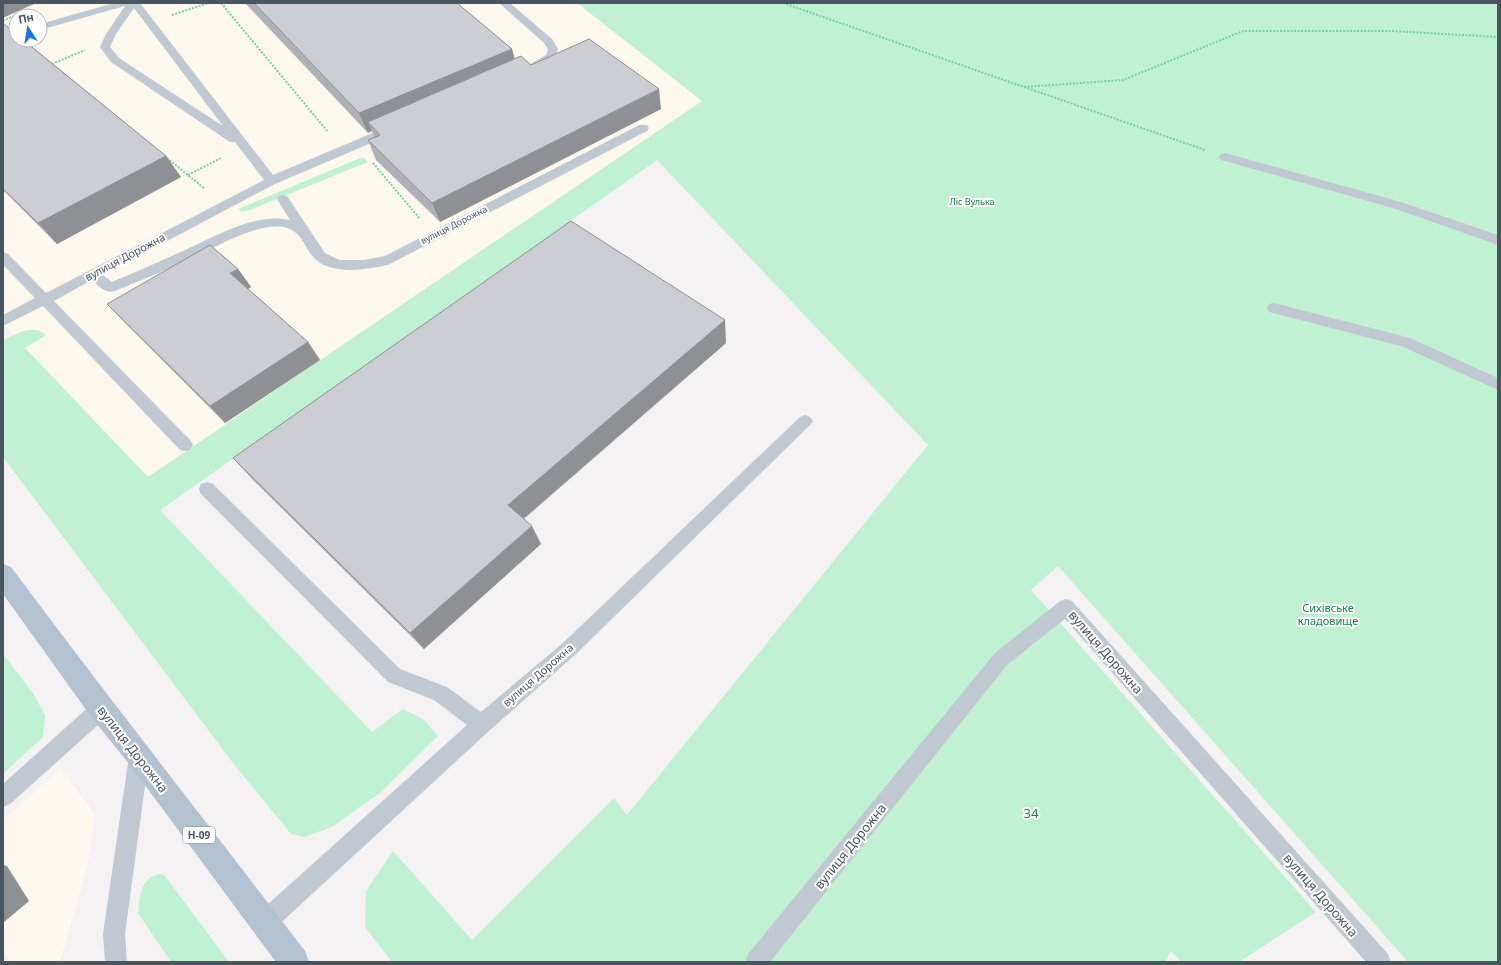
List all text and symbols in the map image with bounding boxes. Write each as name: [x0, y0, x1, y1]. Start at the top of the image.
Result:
north arrow: [8, 8, 48, 48]
text: Пн: [17, 9, 35, 27]
park label: Ліс Вулька: [949, 195, 995, 208]
street label: вулиця Дорожна: [418, 202, 489, 247]
street label: вулиця Дорожна: [82, 229, 168, 284]
park label: Сихівське кладовище: [1298, 600, 1358, 628]
street label: вулиця Дорожна: [1065, 606, 1147, 698]
street label: вулиця Дорожна: [499, 640, 576, 710]
street label: вулиця Дорожна: [93, 702, 173, 796]
street label: вулиця Дорожна: [810, 799, 890, 893]
park label: 34: [1024, 804, 1039, 822]
road number: Н-09: [183, 827, 215, 843]
street label: вулиця Дорожна: [1280, 849, 1362, 941]

